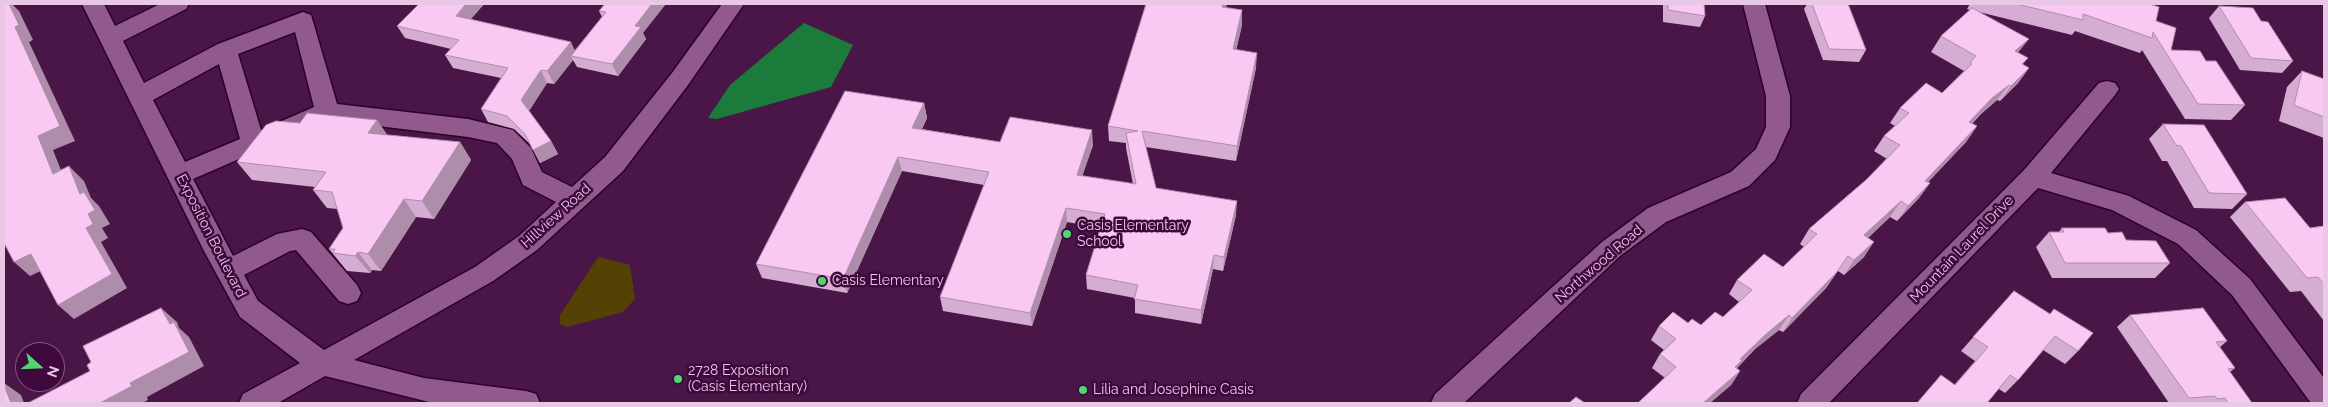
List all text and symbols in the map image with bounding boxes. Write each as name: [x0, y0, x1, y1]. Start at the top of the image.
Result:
street label: Exposition Boulevard: [173, 171, 249, 301]
street label: Hillview Road: [518, 180, 594, 252]
street label: Mountain Laurel Drive: [1907, 192, 2017, 306]
place label: Casis Elementary School: [1077, 218, 1189, 250]
street label: Northwood Road: [1552, 221, 1646, 307]
marker: Casis Elementary School: [1061, 228, 1073, 240]
place label: Casis Elementary: [832, 273, 944, 289]
marker: Casis Elementary: [816, 275, 828, 287]
north arrow: [15, 342, 65, 392]
place label: 2728 Exposition (Casis Elementary): [688, 363, 807, 396]
text: N: [44, 364, 63, 380]
marker: 2728 Exposition (Casis Elementary): [672, 373, 684, 385]
place label: Lilia and Josephine Casis: [1093, 382, 1254, 398]
marker: Lilia and Josephine Casis: [1077, 384, 1089, 396]

